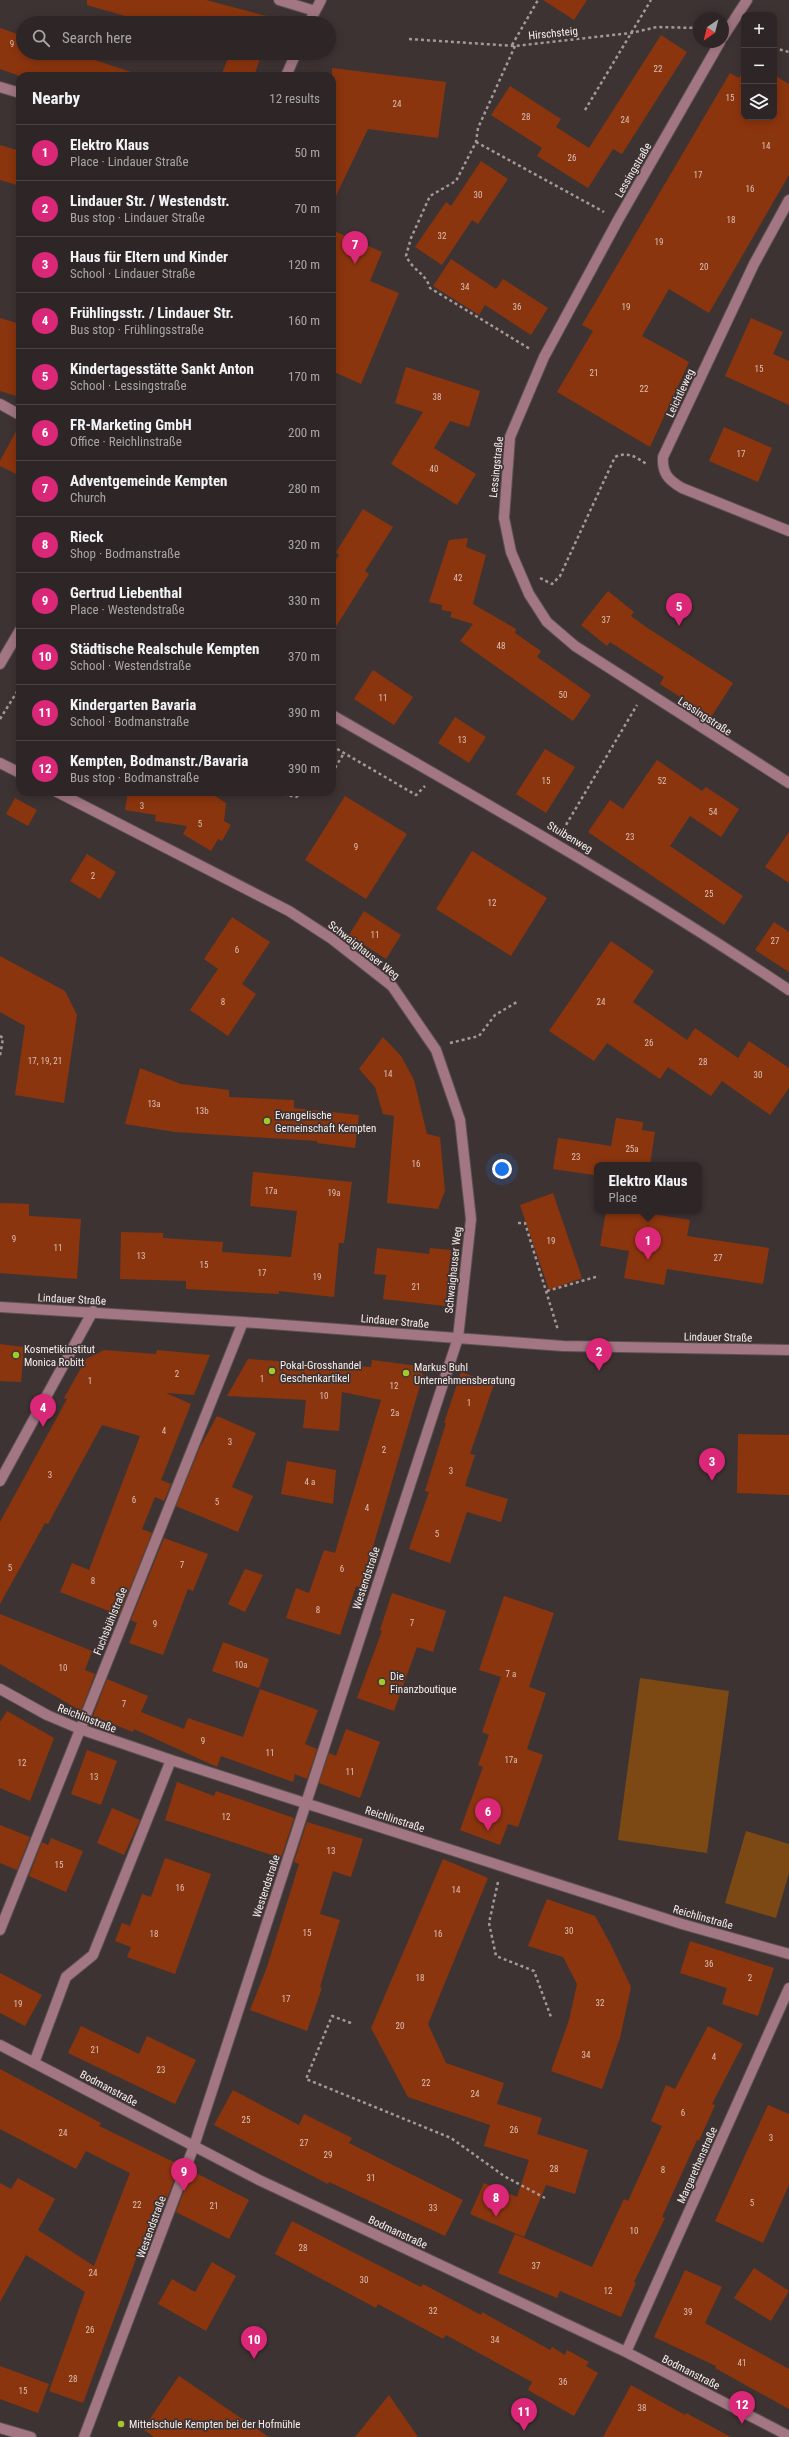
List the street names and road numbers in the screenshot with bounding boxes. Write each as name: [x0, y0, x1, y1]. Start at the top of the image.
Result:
street label: Hirschsteig: [528, 24, 578, 43]
street label: Lessingstraße: [612, 140, 654, 200]
street label: Leichtleweg: [664, 367, 697, 420]
street label: Lessingstraße: [487, 436, 506, 498]
street label: Lessingstraße: [675, 694, 734, 739]
street label: Stuibenweg: [545, 819, 595, 856]
street label: Schwaighauser Weg: [325, 918, 402, 982]
street label: Schwaighauser Weg: [442, 1226, 465, 1314]
street label: Lindauer Straße: [37, 1291, 106, 1308]
street label: Lindauer Straße: [360, 1312, 430, 1331]
street label: Lindauer Straße: [684, 1330, 752, 1345]
street label: Westendstraße: [350, 1545, 383, 1611]
street label: Fuchsbühlstraße: [91, 1585, 130, 1657]
street label: Reichlinstraße: [56, 1701, 118, 1736]
street label: Reichlinstraße: [363, 1804, 426, 1835]
street label: Westendstraße: [250, 1853, 283, 1919]
street label: Reichlinstraße: [671, 1903, 734, 1932]
street label: Bodmanstraße: [78, 2068, 140, 2109]
street label: Margarethenstraße: [675, 2125, 720, 2206]
street label: Westendstraße: [134, 2194, 169, 2260]
street label: Bodmanstraße: [366, 2213, 429, 2252]
street label: Bodmanstraße: [660, 2352, 722, 2393]

